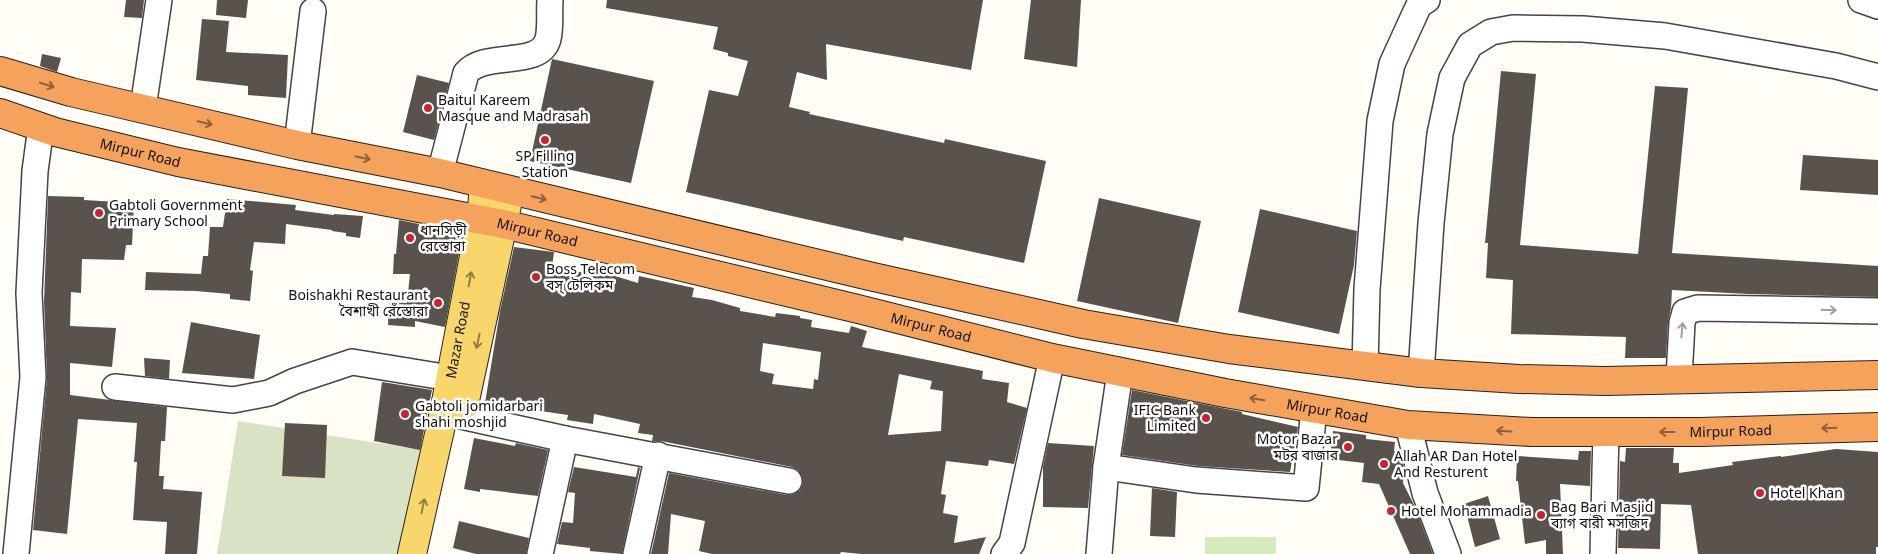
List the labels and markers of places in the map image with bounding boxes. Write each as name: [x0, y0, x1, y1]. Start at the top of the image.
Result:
place label: Baitul Kareem Masque and Madrasah: [438, 92, 589, 127]
marker: Baitul Kareem Masque and Madrasah: [422, 102, 434, 114]
marker: SP Filling Station: [539, 134, 551, 146]
place label: SP Filling Station: [516, 148, 574, 183]
place label: Gabtoli Government Primary School: [109, 197, 243, 232]
marker: Gabtoli Government Primary School: [93, 207, 105, 219]
place label: ধানসিড়ী রেস্তোরা: [420, 222, 467, 257]
marker: ধানসিড়ী রেস্তোরা: [404, 232, 416, 244]
place label: Boss Telecom বস্ টেলিকম: [545, 261, 635, 296]
marker: Boss Telecom বস্ টেলিকম: [530, 271, 542, 283]
place label: Boishakhi Restaurant বৈশাখী রেঁস্তোরা: [288, 287, 428, 322]
marker: Boishakhi Restaurant বৈশাখী রেঁস্তোরা: [432, 297, 444, 309]
place label: Gabtoli jomidarbari shahi moshjid: [415, 398, 543, 433]
place label: IFIC Bank Limited: [1134, 402, 1197, 437]
marker: Gabtoli jomidarbari shahi moshjid: [399, 408, 411, 420]
marker: IFIC Bank Limited: [1200, 412, 1212, 424]
place label: Motor Bazar মটর বাজার: [1257, 431, 1339, 466]
marker: Motor Bazar মটর বাজার: [1342, 441, 1354, 453]
place label: Allah AR Dan Hotel And Resturent: [1394, 448, 1517, 483]
marker: Allah AR Dan Hotel And Resturent: [1378, 458, 1390, 470]
place label: Hotel Khan: [1770, 485, 1843, 504]
marker: Hotel Khan: [1754, 487, 1766, 499]
place label: Bag Bari Masjid ব্যাগ বারী মসজিদ: [1550, 499, 1653, 534]
place label: Hotel Mohammadia: [1401, 503, 1532, 522]
marker: Hotel Mohammadia: [1385, 505, 1397, 517]
marker: Bag Bari Masjid ব্যাগ বারী মসজিদ: [1535, 509, 1547, 521]

